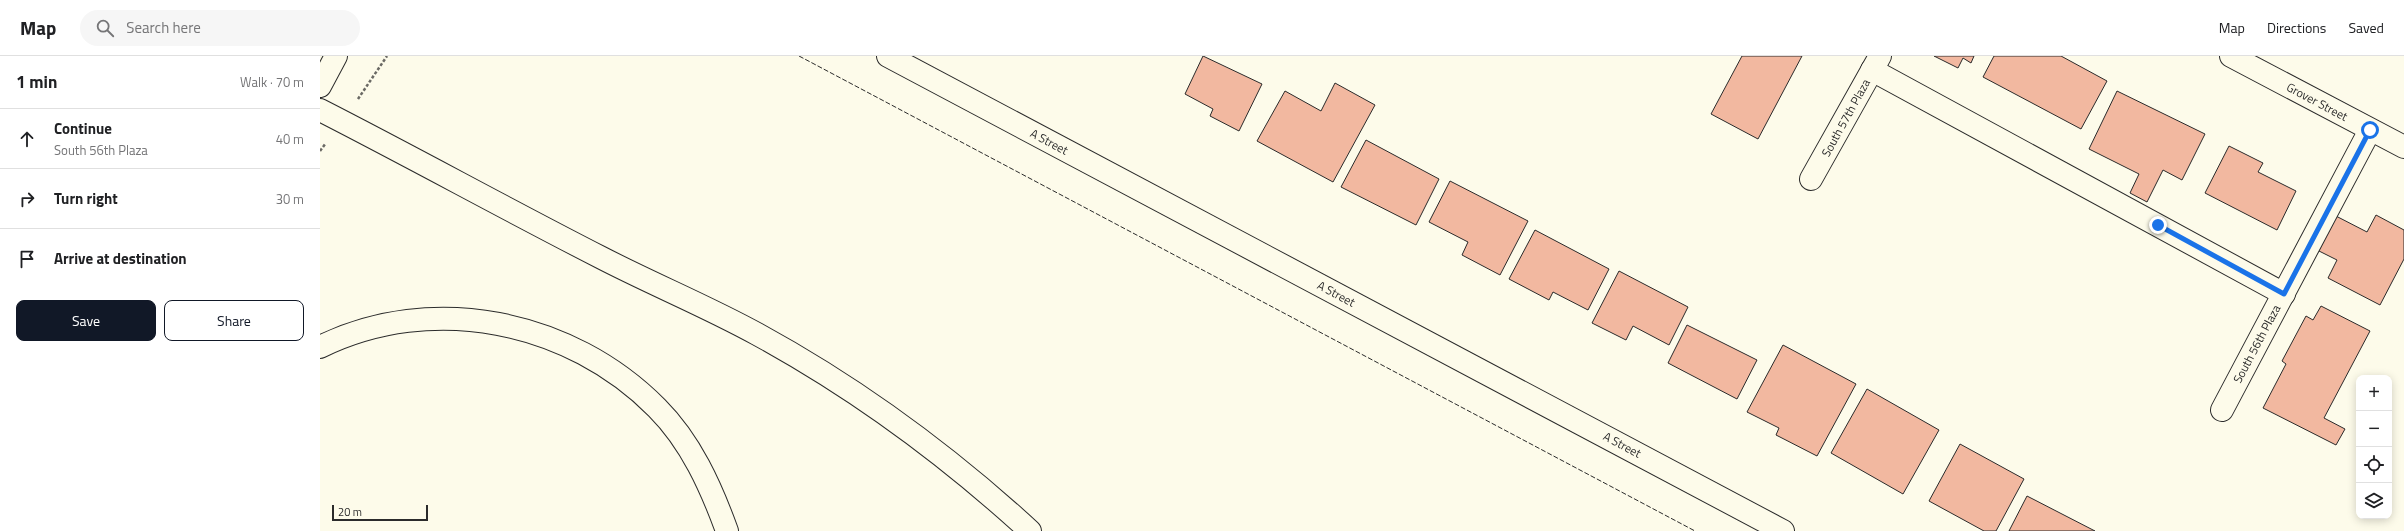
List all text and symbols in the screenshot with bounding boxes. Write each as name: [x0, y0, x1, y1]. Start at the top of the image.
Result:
search box: [80, 10, 360, 46]
text: Map: [20, 13, 56, 42]
text: Search here: [126, 16, 201, 39]
icon: search: [94, 17, 116, 39]
text: Map: [2219, 17, 2245, 38]
text: Directions: [2267, 17, 2326, 38]
text: Saved: [2348, 17, 2384, 38]
text: 1 min: [16, 69, 57, 95]
text: Walk · 70 m: [240, 72, 304, 92]
street label: South 57th Plaza: [1816, 75, 1875, 160]
street label: Grover Street: [2283, 77, 2352, 126]
text: Continue: [54, 117, 112, 140]
route start: [2361, 121, 2379, 139]
street label: A Street: [1027, 124, 1072, 160]
icon: ahead: [16, 128, 38, 150]
text: 40 m: [276, 129, 304, 149]
text: South 56th Plaza: [54, 140, 148, 160]
text: Turn right: [54, 187, 118, 210]
icon: right: [16, 188, 38, 210]
text: 30 m: [276, 189, 304, 209]
route end: [2149, 216, 2167, 234]
text: Arrive at destination: [54, 247, 187, 270]
icon: arrive: [16, 248, 38, 270]
street label: A Street: [1314, 276, 1359, 312]
button: Save: [16, 300, 156, 341]
button: Share: [164, 300, 304, 341]
street label: South 56th Plaza: [2228, 301, 2285, 386]
map controls: [2356, 375, 2392, 519]
button: +: [2356, 375, 2392, 411]
button: −: [2356, 411, 2392, 447]
street label: A Street: [1600, 427, 1645, 463]
button: locate: [2356, 447, 2392, 483]
button: layers: [2356, 483, 2392, 519]
scale bar: [332, 503, 428, 522]
text: 20 m: [338, 504, 362, 520]

